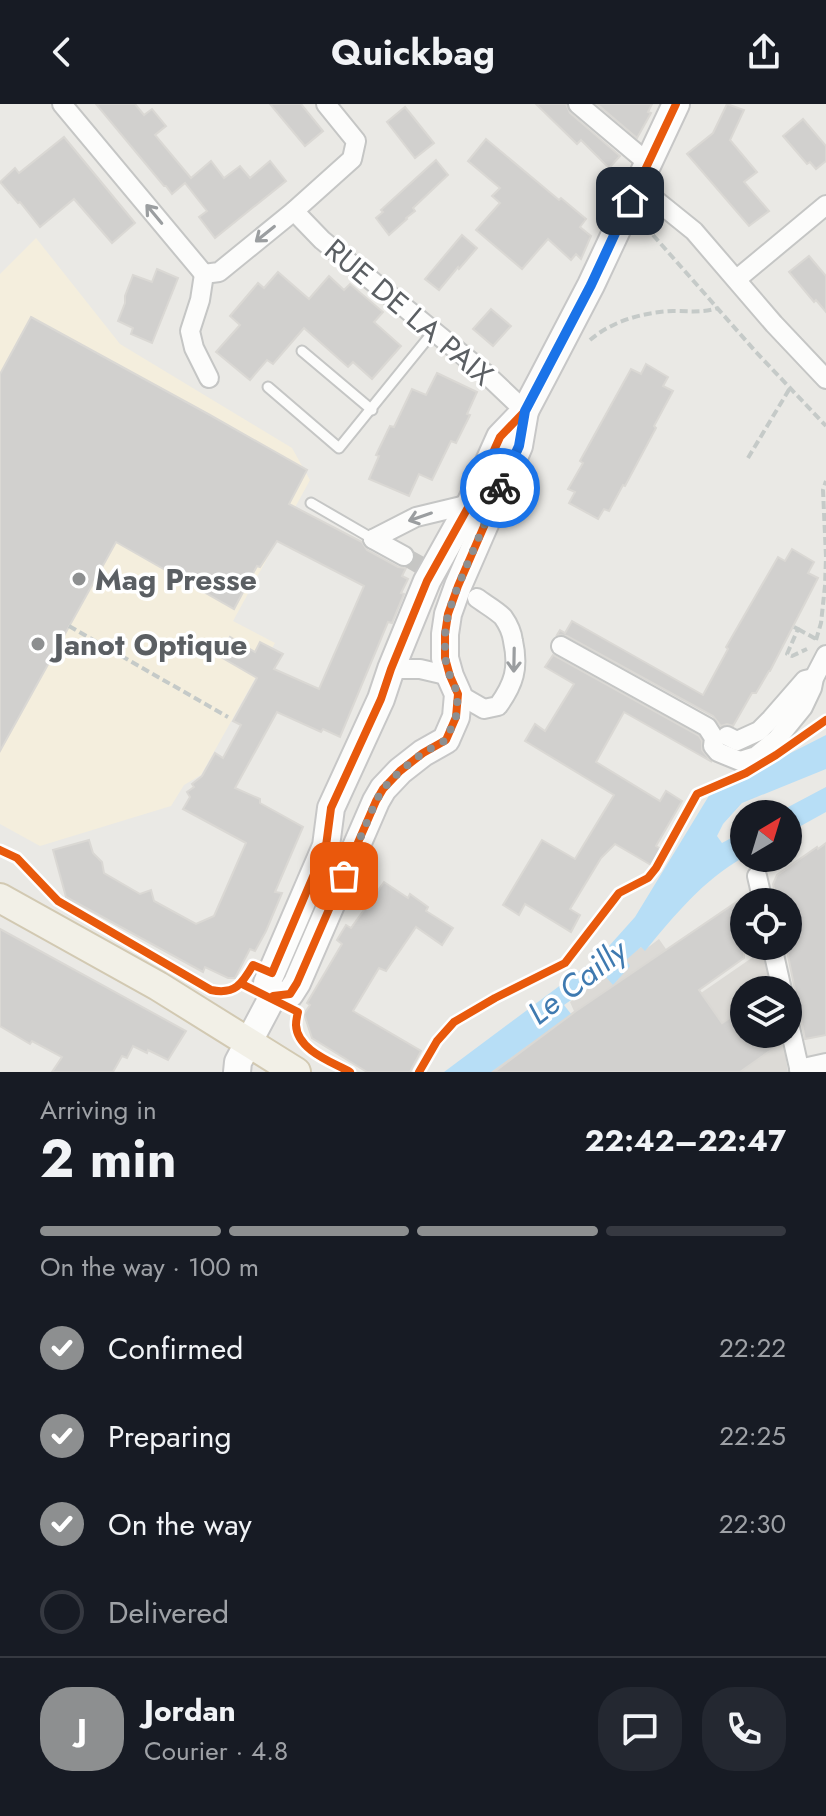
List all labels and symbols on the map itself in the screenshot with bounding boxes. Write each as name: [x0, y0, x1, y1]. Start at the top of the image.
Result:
pin: [596, 167, 664, 235]
one-way arrow: [145, 205, 163, 225]
one-way arrow: [255, 226, 276, 243]
street label: RUE DE LA PAIX: [315, 229, 503, 396]
courier: [460, 448, 540, 528]
one-way arrow: [408, 511, 433, 526]
place label: Mag Presse: [95, 558, 257, 601]
marker: Mag Presse: [70, 570, 88, 588]
place label: Janot Optique: [49, 623, 247, 666]
marker: Janot Optique: [29, 635, 47, 653]
one-way arrow: [507, 647, 522, 673]
north arrow: [730, 800, 802, 872]
pin: [310, 842, 378, 910]
water label: Le Cailly: [518, 927, 638, 1035]

